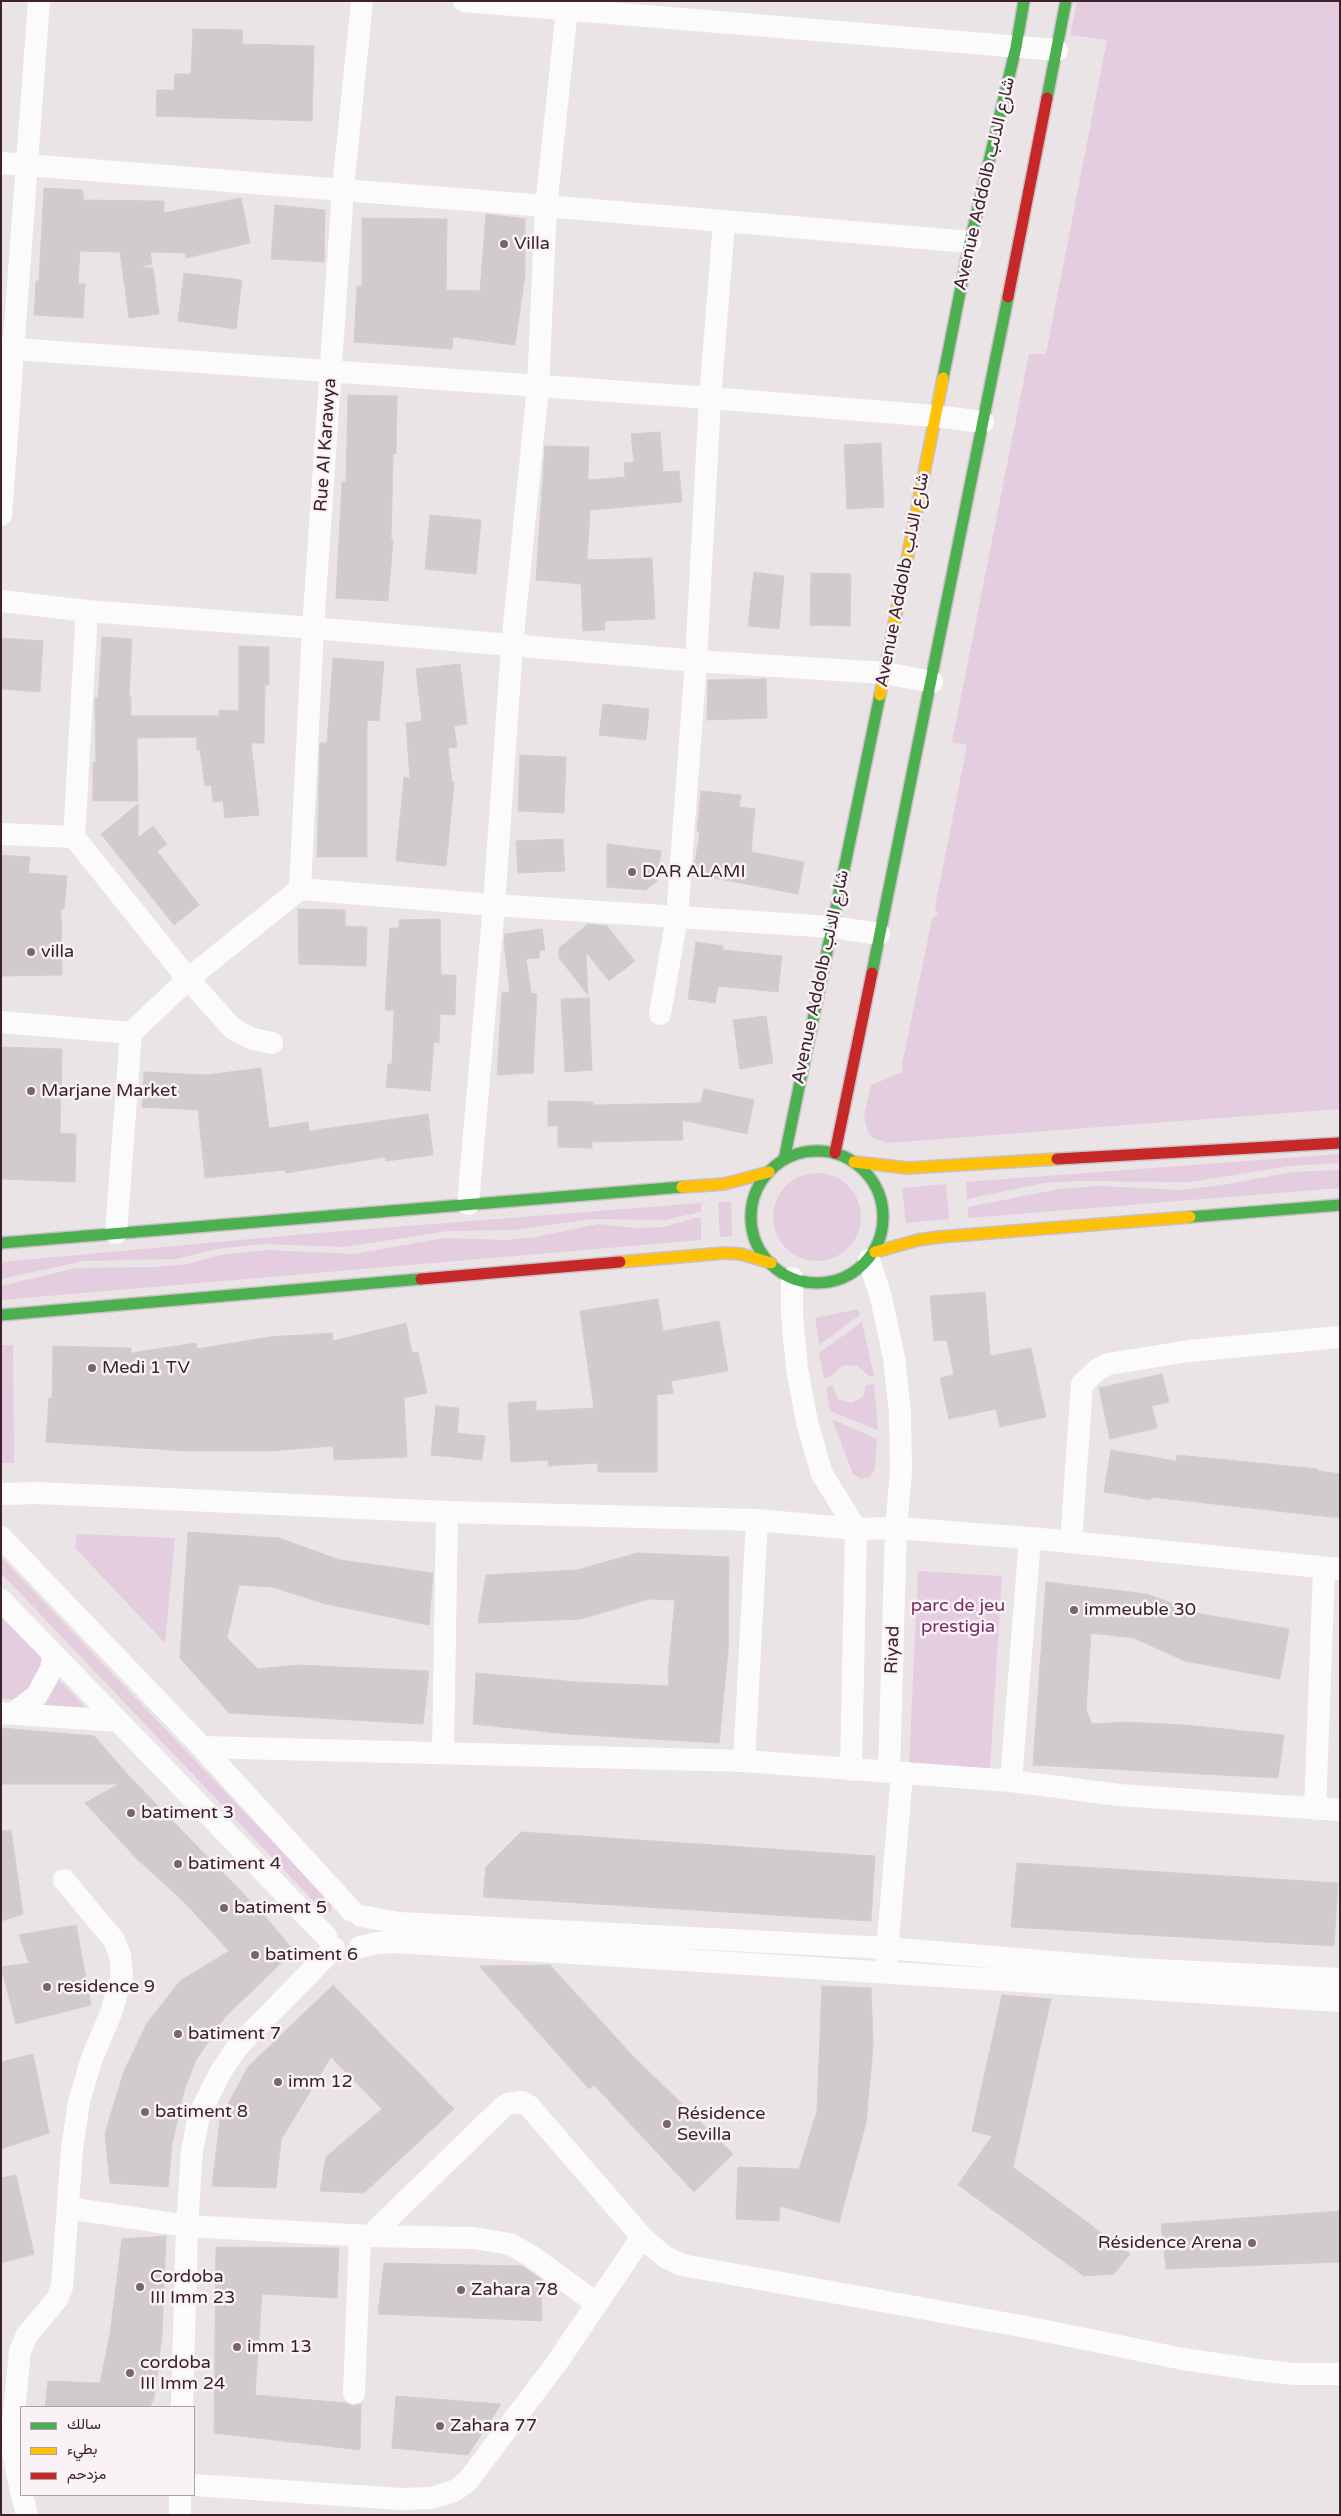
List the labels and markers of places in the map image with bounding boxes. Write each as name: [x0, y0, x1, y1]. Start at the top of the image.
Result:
place label: Villa: [514, 233, 550, 255]
marker: Villa: [498, 238, 510, 250]
place label: DAR ALAMI: [642, 861, 746, 883]
marker: DAR ALAMI: [626, 866, 638, 878]
place label: villa: [41, 941, 74, 963]
marker: villa: [25, 946, 37, 958]
place label: Marjane Market: [41, 1080, 177, 1102]
marker: Marjane Market: [25, 1085, 37, 1097]
place label: Medi 1 TV: [102, 1357, 190, 1379]
marker: Medi 1 TV: [86, 1362, 98, 1374]
place label: immeuble 30: [1084, 1599, 1196, 1621]
marker: immeuble 30: [1068, 1604, 1080, 1616]
place label: batiment 3: [141, 1802, 234, 1824]
marker: batiment 3: [125, 1807, 137, 1819]
place label: batiment 4: [188, 1853, 281, 1875]
marker: batiment 4: [172, 1858, 184, 1870]
place label: batiment 5: [234, 1897, 327, 1919]
marker: batiment 5: [218, 1902, 230, 1914]
place label: batiment 6: [265, 1944, 358, 1966]
marker: batiment 6: [249, 1949, 261, 1961]
place label: residence 9: [57, 1976, 155, 1998]
marker: residence 9: [41, 1981, 53, 1993]
place label: batiment 7: [188, 2023, 281, 2045]
marker: batiment 7: [172, 2028, 184, 2040]
place label: imm 12: [288, 2071, 353, 2093]
marker: imm 12: [272, 2076, 284, 2088]
place label: batiment 8: [155, 2101, 248, 2123]
place label: Résidence Sevilla: [677, 2103, 765, 2146]
marker: batiment 8: [139, 2106, 151, 2118]
marker: Résidence Sevilla: [661, 2118, 673, 2130]
place label: Résidence Arena: [1098, 2232, 1242, 2254]
marker: Résidence Arena: [1246, 2237, 1258, 2249]
place label: Cordoba III Imm 23: [150, 2266, 235, 2308]
place label: Zahara 78: [471, 2279, 558, 2301]
marker: Cordoba III Imm 23: [134, 2281, 146, 2293]
marker: Zahara 78: [455, 2284, 467, 2296]
place label: imm 13: [247, 2336, 312, 2358]
marker: imm 13: [231, 2341, 243, 2353]
place label: cordoba III Imm 24: [140, 2352, 225, 2394]
marker: cordoba III Imm 24: [124, 2367, 136, 2379]
place label: Zahara 77: [450, 2415, 537, 2437]
marker: Zahara 77: [434, 2420, 446, 2432]

